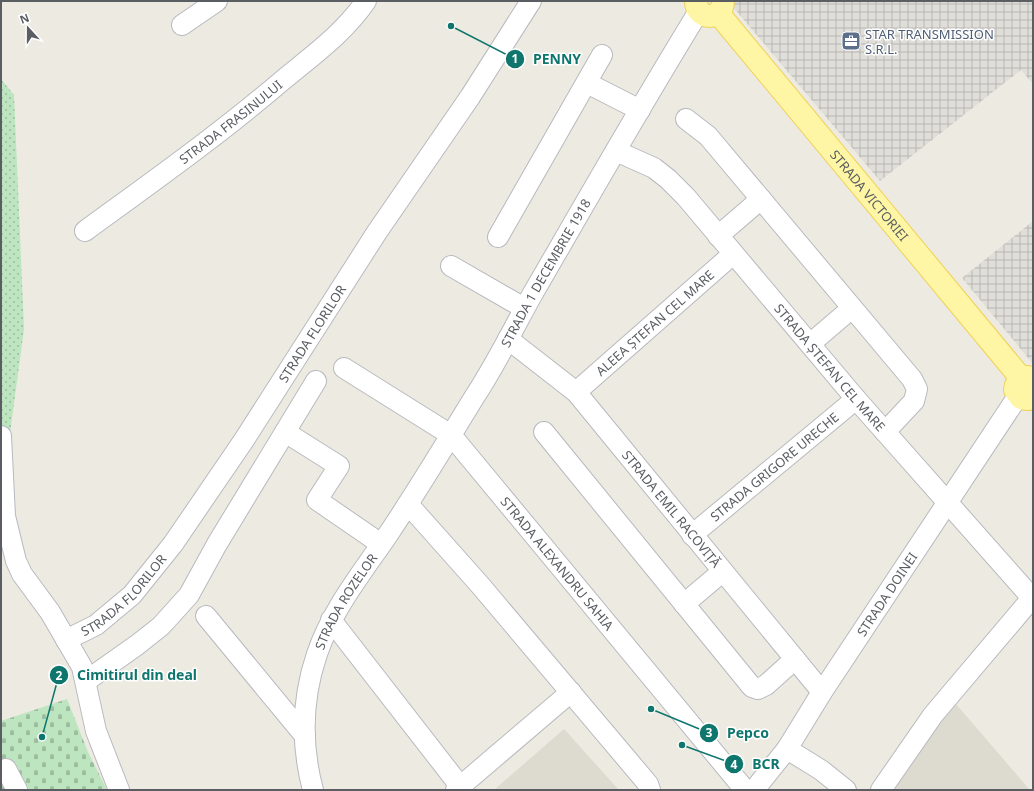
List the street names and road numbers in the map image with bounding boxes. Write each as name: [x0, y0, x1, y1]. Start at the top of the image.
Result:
street label: STRADA FRASINULUI: [175, 76, 286, 168]
street label: STRADA VICTORIEI: [826, 146, 913, 245]
street label: STRADA 1 DECEMBRIE 1918: [496, 195, 595, 350]
street label: ALEEA ȘTEFAN CEL MARE: [592, 266, 718, 380]
street label: STRADA FLORILOR: [274, 281, 350, 386]
street label: STRADA ȘTEFAN CEL MARE: [770, 300, 889, 435]
street label: STRADA GRIGORE URECHE: [706, 408, 842, 525]
street label: STRADA EMIL RACOVIȚĂ: [618, 446, 725, 571]
street label: STRADA ALEXANDRU SAHIA: [497, 493, 618, 634]
street label: STRADA DOINEI: [852, 548, 921, 640]
street label: STRADA ROZELOR: [310, 550, 381, 652]
street label: STRADA FLORILOR: [78, 551, 170, 640]

